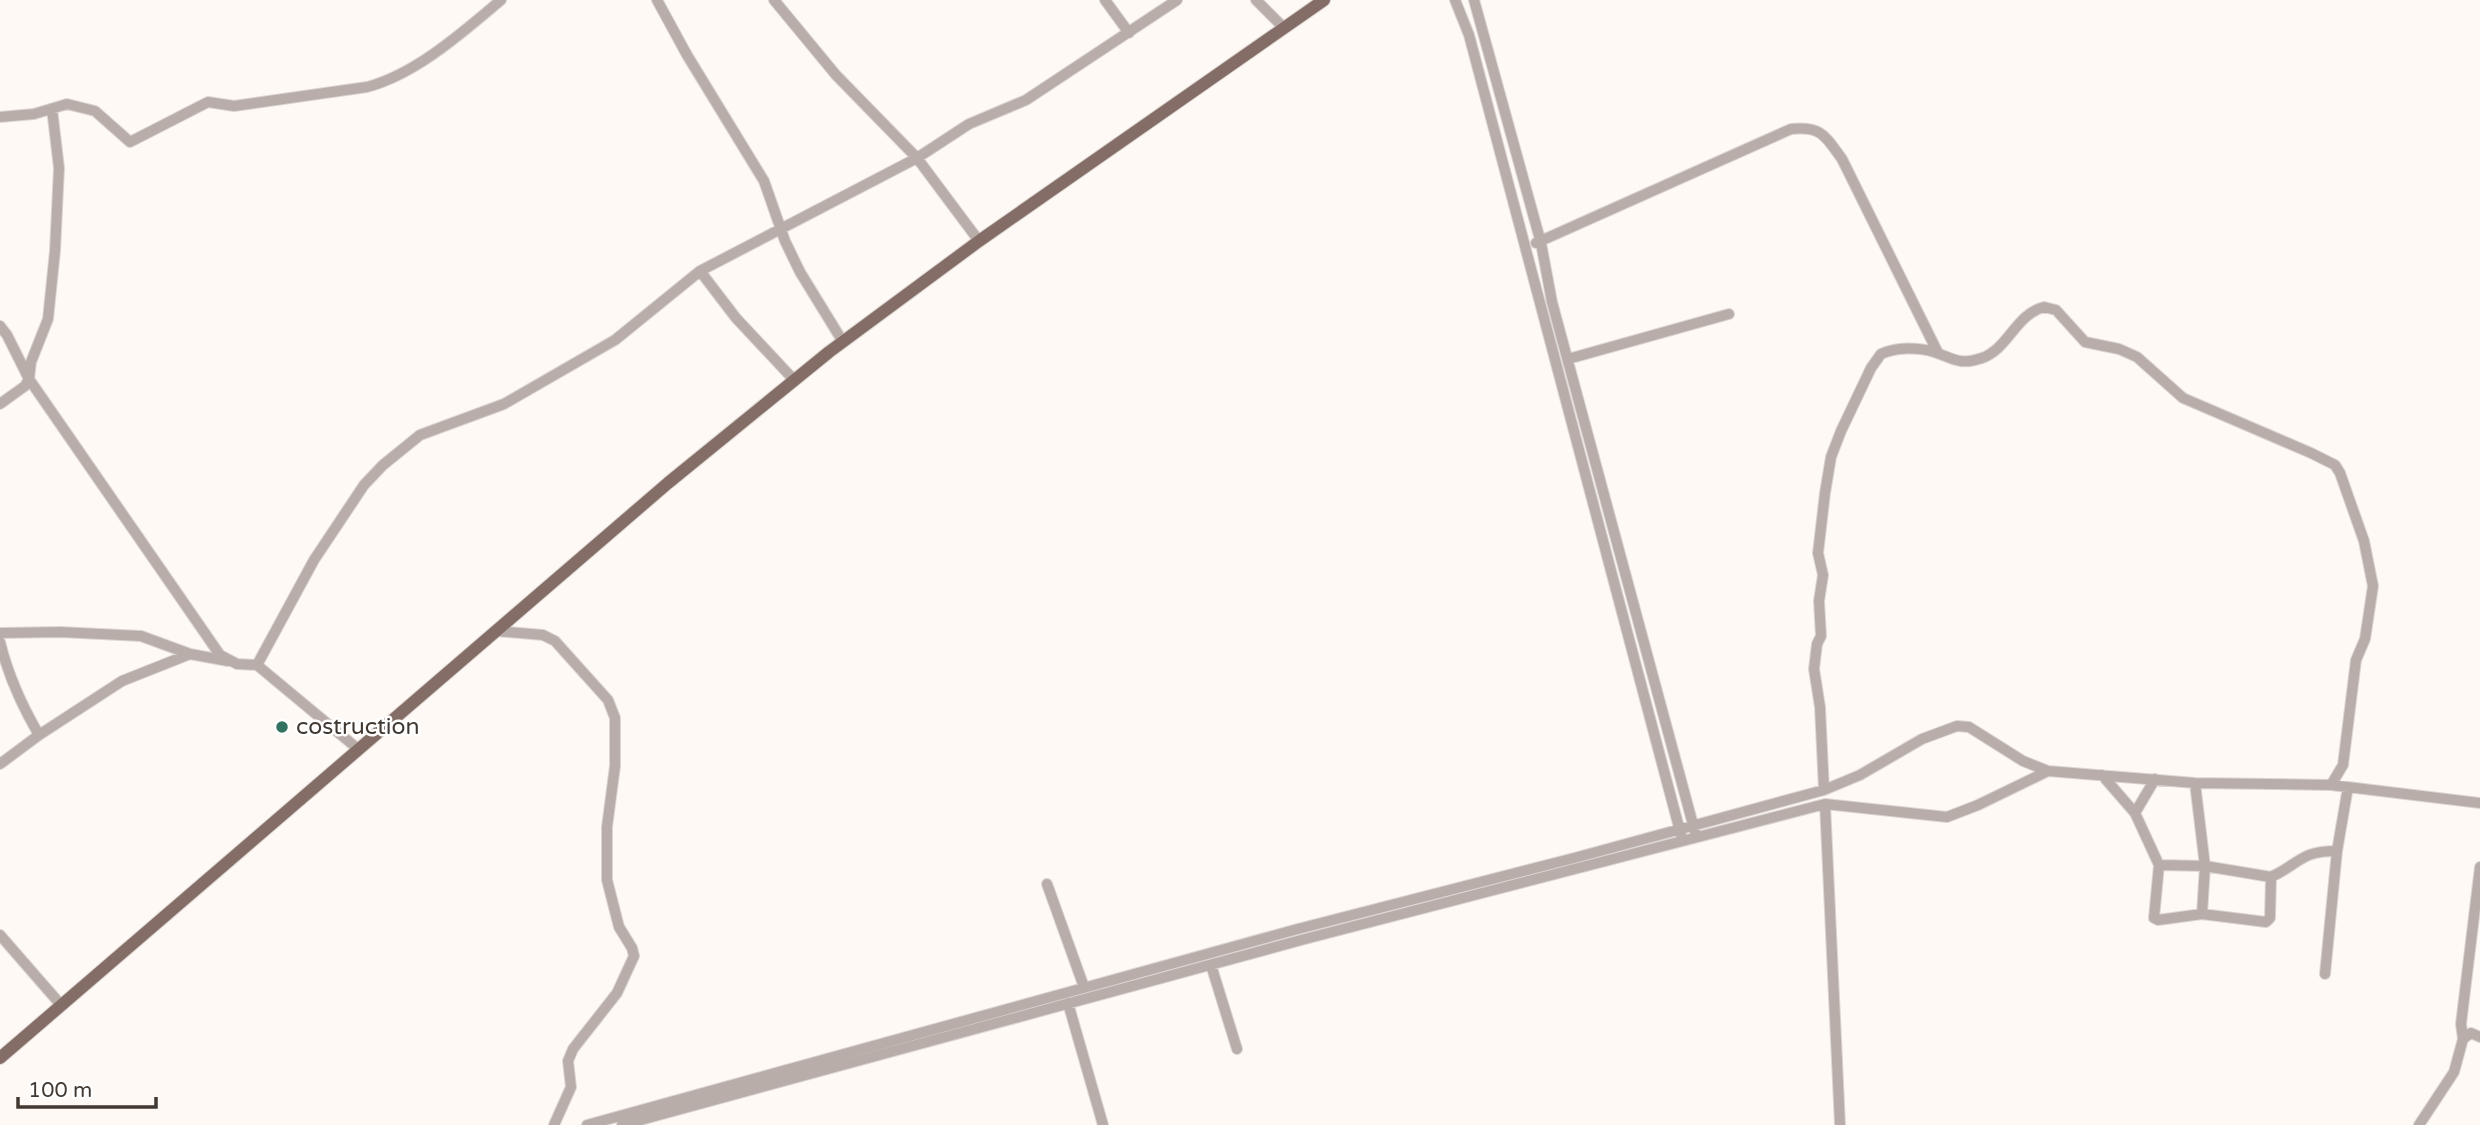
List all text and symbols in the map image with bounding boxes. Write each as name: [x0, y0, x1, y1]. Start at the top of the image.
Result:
place label: costruction: [296, 713, 419, 741]
marker: costruction: [274, 719, 290, 735]
scale bar: [18, 1066, 156, 1110]
text: 100 m: [28, 1078, 92, 1103]

